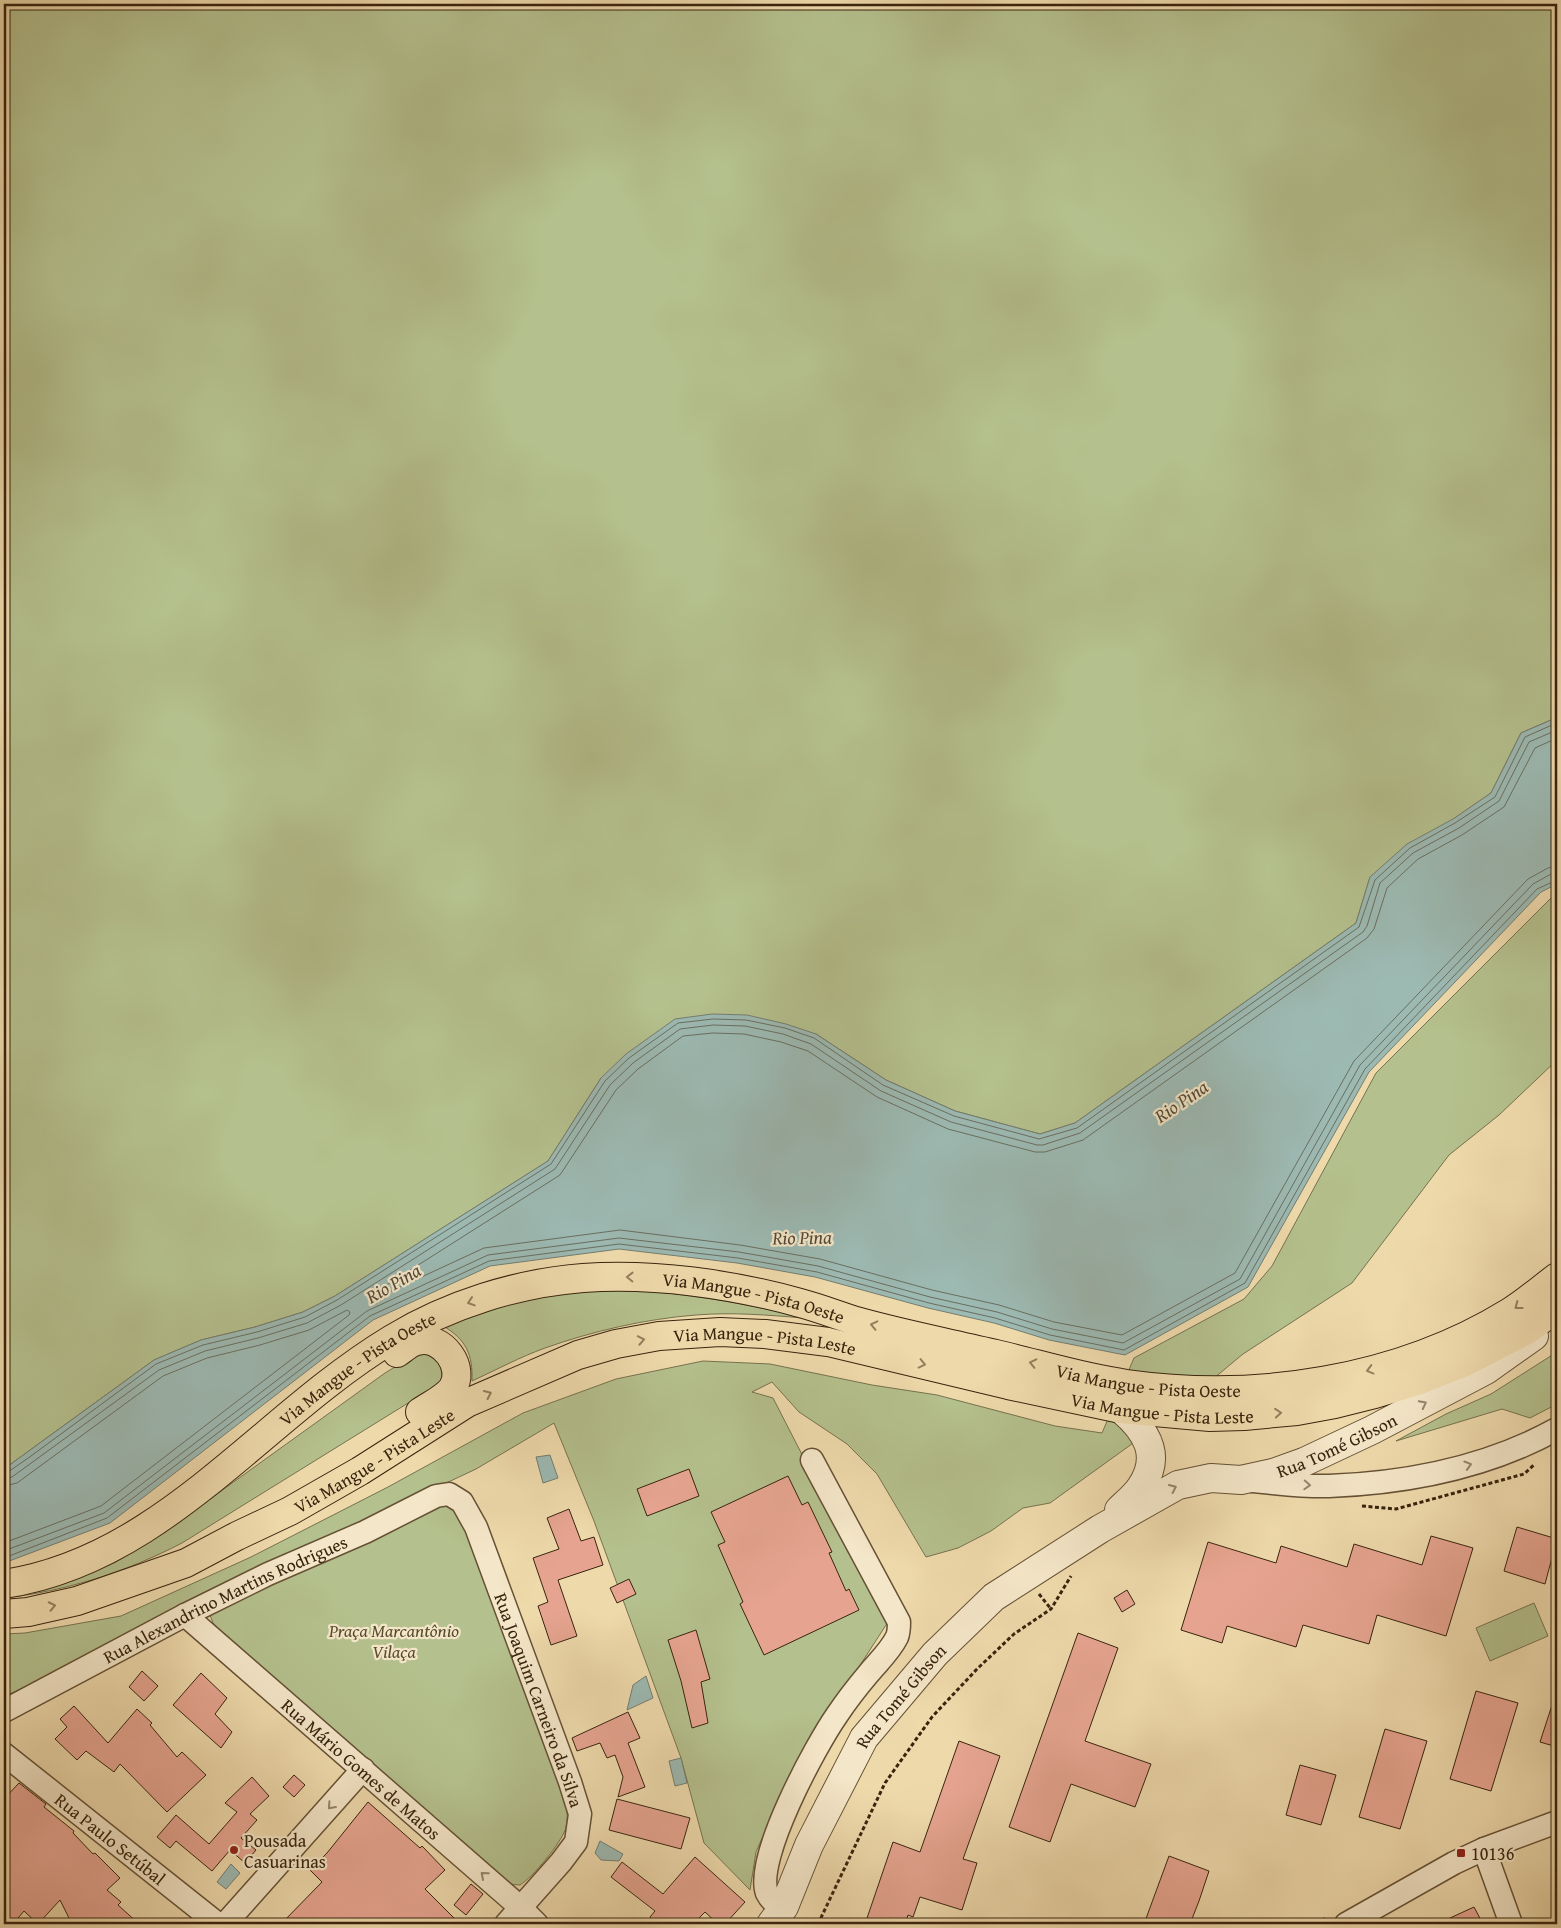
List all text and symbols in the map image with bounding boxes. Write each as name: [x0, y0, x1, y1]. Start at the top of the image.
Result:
water label: Rio Pina: [1148, 1073, 1214, 1130]
water label: Rio Pina: [771, 1222, 832, 1252]
water label: Rio Pina: [359, 1256, 426, 1311]
street label: Via Mangue - Pista Oeste: [661, 1265, 848, 1330]
one-way arrow: [626, 1272, 634, 1282]
one-way arrow: [467, 1297, 475, 1307]
one-way arrow: [1514, 1300, 1524, 1309]
street label: Via Mangue - Pista Oeste: [273, 1304, 440, 1432]
street label: Via Mangue - Pista Leste: [672, 1318, 859, 1362]
one-way arrow: [870, 1320, 879, 1331]
one-way arrow: [636, 1335, 645, 1345]
street label: Via Mangue - Pista Oeste: [1053, 1356, 1241, 1404]
one-way arrow: [918, 1358, 927, 1369]
one-way arrow: [1028, 1358, 1037, 1369]
one-way arrow: [1365, 1364, 1374, 1375]
street label: Via Mangue - Pista Leste: [1068, 1385, 1255, 1431]
one-way arrow: [483, 1389, 492, 1400]
one-way arrow: [1418, 1400, 1427, 1410]
street label: Via Mangue - Pista Leste: [288, 1401, 460, 1520]
street label: Rua Tomé Gibson: [1273, 1406, 1401, 1484]
one-way arrow: [1274, 1408, 1282, 1419]
one-way arrow: [1463, 1460, 1471, 1470]
one-way arrow: [1304, 1480, 1312, 1491]
one-way arrow: [1168, 1484, 1177, 1494]
street label: Rua Alexandrino Martins Rodrigues: [98, 1528, 352, 1670]
street label: Rua Joaquim Carneiro da Silva: [488, 1589, 591, 1811]
one-way arrow: [47, 1602, 56, 1612]
park label: Praça Marcantônio Vilaça: [328, 1617, 459, 1665]
street label: Rua Tomé Gibson: [848, 1637, 952, 1753]
street label: Rua Mário Gomes de Matos: [276, 1692, 447, 1846]
street label: Rua Paulo Setúbal: [49, 1786, 172, 1891]
one-way arrow: [327, 1800, 336, 1809]
place label: Pousada Casuarinas: [244, 1827, 326, 1875]
place label: 10136: [1471, 1840, 1514, 1867]
marker: Pousada Casuarinas: [228, 1844, 240, 1856]
marker: 10136: [1455, 1847, 1467, 1859]
one-way arrow: [480, 1872, 489, 1881]

